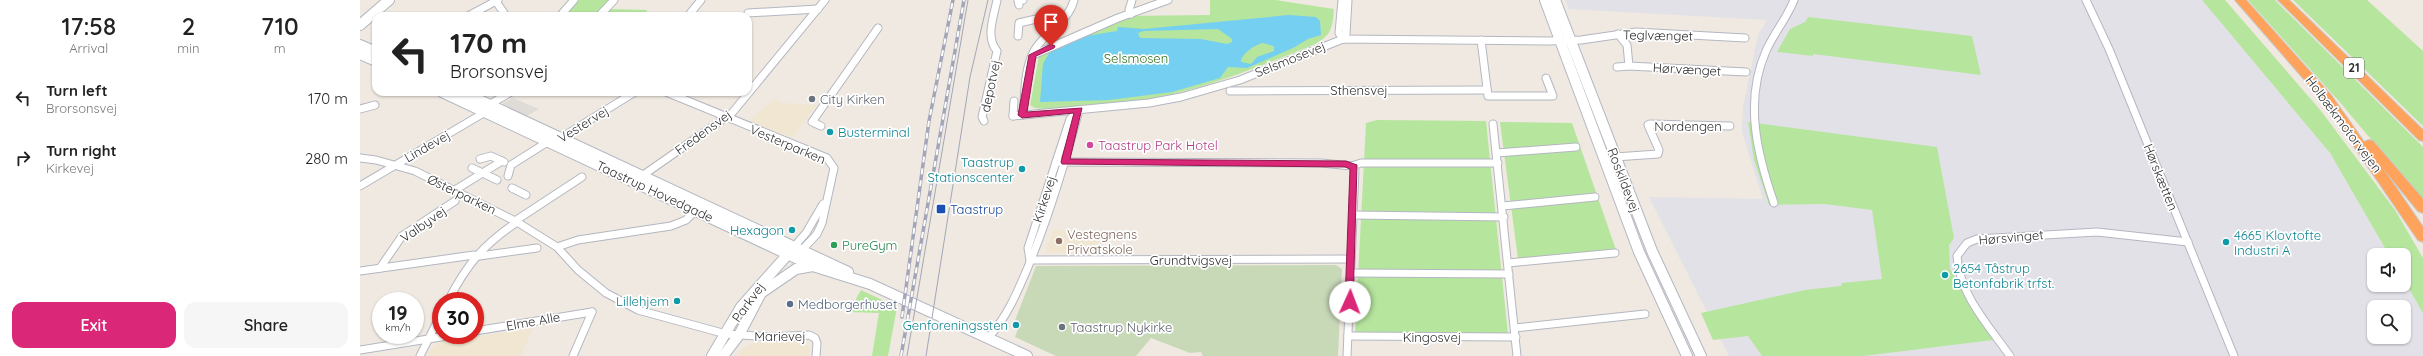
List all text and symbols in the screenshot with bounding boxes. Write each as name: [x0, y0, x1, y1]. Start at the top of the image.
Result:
pin: [1034, 5, 1068, 46]
text: 17:58: [61, 11, 116, 41]
text: 2: [182, 11, 195, 41]
text: 710: [261, 11, 299, 41]
icon: arrive: [1040, 11, 1062, 33]
text: 170 m: [450, 25, 527, 60]
street label: Teglvænget: [1623, 26, 1693, 44]
icon: left: [384, 28, 436, 80]
street label: Selsmosevej: [1252, 38, 1328, 80]
text: Arrival: [69, 40, 108, 56]
text: min: [177, 40, 200, 56]
text: m: [274, 40, 286, 56]
park label: Selsmosen: [1104, 50, 1168, 66]
street label: depotvej: [977, 58, 1003, 114]
road number: 21: [2344, 58, 2364, 78]
street label: Hørvænget: [1652, 59, 1722, 79]
text: Brorsonsvej: [450, 60, 549, 83]
street label: Holbækmotorvejen: [2302, 73, 2386, 175]
text: Turn left: [46, 81, 108, 100]
street label: Sthensvej: [1330, 82, 1388, 98]
icon: left: [12, 87, 34, 109]
text: 170 m: [308, 89, 348, 108]
place label: City Kirken: [820, 91, 885, 107]
marker: City Kirken: [807, 94, 817, 104]
text: Brorsonsvej: [46, 100, 117, 116]
street label: Vestervej: [555, 102, 611, 146]
street label: Fredensvej: [672, 106, 734, 158]
street label: Nordengen: [1654, 118, 1722, 134]
street label: Vesterparken: [748, 121, 828, 167]
place label: Busterminal: [838, 124, 910, 140]
street label: Lindevej: [401, 127, 453, 165]
marker: Busterminal: [825, 127, 835, 137]
place label: Taastrup Park Hotel: [1098, 137, 1218, 153]
marker: Taastrup Park Hotel: [1085, 140, 1095, 150]
text: Turn right: [46, 141, 117, 160]
street label: Hørskætten: [2140, 141, 2182, 213]
street label: Roskildevej: [1604, 145, 1644, 215]
icon: right: [12, 147, 34, 169]
text: 280 m: [305, 149, 348, 168]
place label: Taastrup Stationscenter: [927, 154, 1014, 185]
street label: Taastrup Hovedgade: [594, 157, 716, 225]
text: Kirkevej: [46, 160, 94, 176]
marker: Taastrup Stationscenter: [1017, 164, 1027, 174]
street label: Østerparken: [425, 170, 499, 218]
street label: Kirkevej: [1029, 174, 1059, 224]
place label: Taastrup: [950, 201, 1003, 217]
street label: Valbyvej: [397, 202, 449, 246]
marker: Taastrup: [935, 203, 947, 215]
place label: Hexagon: [730, 222, 784, 238]
marker: Hexagon: [787, 225, 797, 235]
place label: Vestegnens Privatskole: [1067, 226, 1137, 257]
street label: Hørsvinget: [1978, 226, 2044, 248]
place label: 4665 Klovtofte Industri A: [2234, 227, 2321, 258]
marker: Vestegnens Privatskole: [1054, 236, 1064, 246]
place label: PureGym: [842, 237, 897, 253]
marker: 4665 Klovtofte Industri A: [2221, 237, 2231, 247]
marker: PureGym: [829, 240, 839, 250]
map controls: [2367, 248, 2411, 344]
button: sound: [2367, 248, 2411, 292]
street label: Grundtvigsvej: [1150, 252, 1232, 268]
place label: 2654 Tåstrup Betonfabrik trfst.: [1953, 260, 2054, 291]
marker: 2654 Tåstrup Betonfabrik trfst.: [1940, 270, 1950, 280]
street label: Parkvej: [728, 279, 768, 325]
position arrow: [1329, 281, 1371, 323]
speed limit sign: 30: [432, 292, 484, 344]
place label: Lillehjem: [616, 293, 669, 309]
marker: Lillehjem: [672, 296, 682, 306]
place label: Medborgerhuset: [798, 296, 897, 312]
marker: Medborgerhuset: [785, 299, 795, 309]
text: 19: [388, 300, 408, 325]
button: search: [2367, 300, 2411, 344]
button: Exit: [12, 302, 176, 348]
button: Share: [184, 302, 348, 348]
street label: Elme Alle: [505, 308, 561, 334]
place label: Genforeningssten: [903, 317, 1008, 333]
place label: Taastrup Nykirke: [1070, 319, 1172, 335]
marker: Genforeningssten: [1011, 320, 1021, 330]
text: km/h: [385, 321, 411, 334]
marker: Taastrup Nykirke: [1057, 322, 1067, 332]
street label: Marievej: [754, 328, 806, 344]
street label: Kingosvej: [1403, 329, 1461, 345]

